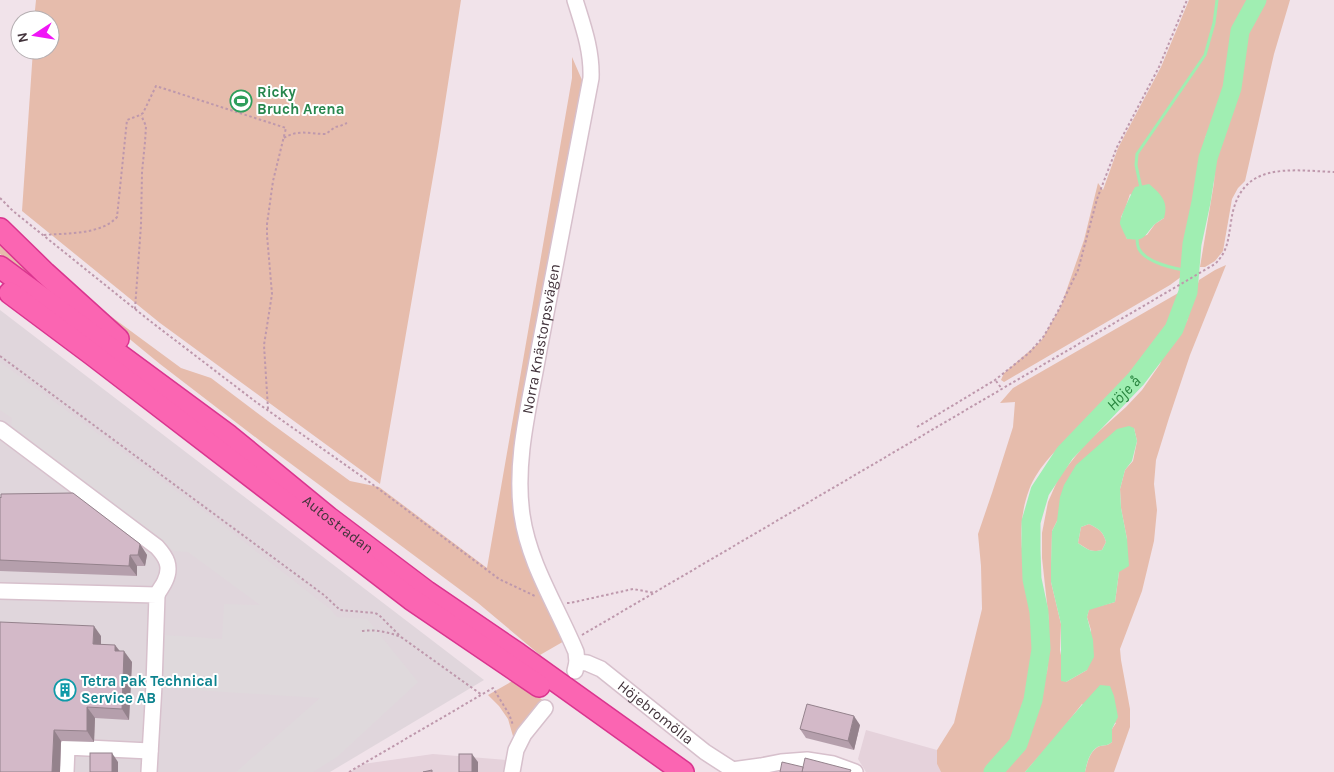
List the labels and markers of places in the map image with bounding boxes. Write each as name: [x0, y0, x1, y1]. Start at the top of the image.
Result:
place label: Ricky Bruch Arena: [257, 83, 344, 118]
sports icon: Ricky Bruch Arena: [229, 89, 253, 113]
place label: Tetra Pak Technical Service AB: [81, 672, 218, 707]
building icon: Tetra Pak Technical Service AB: [53, 678, 77, 702]

